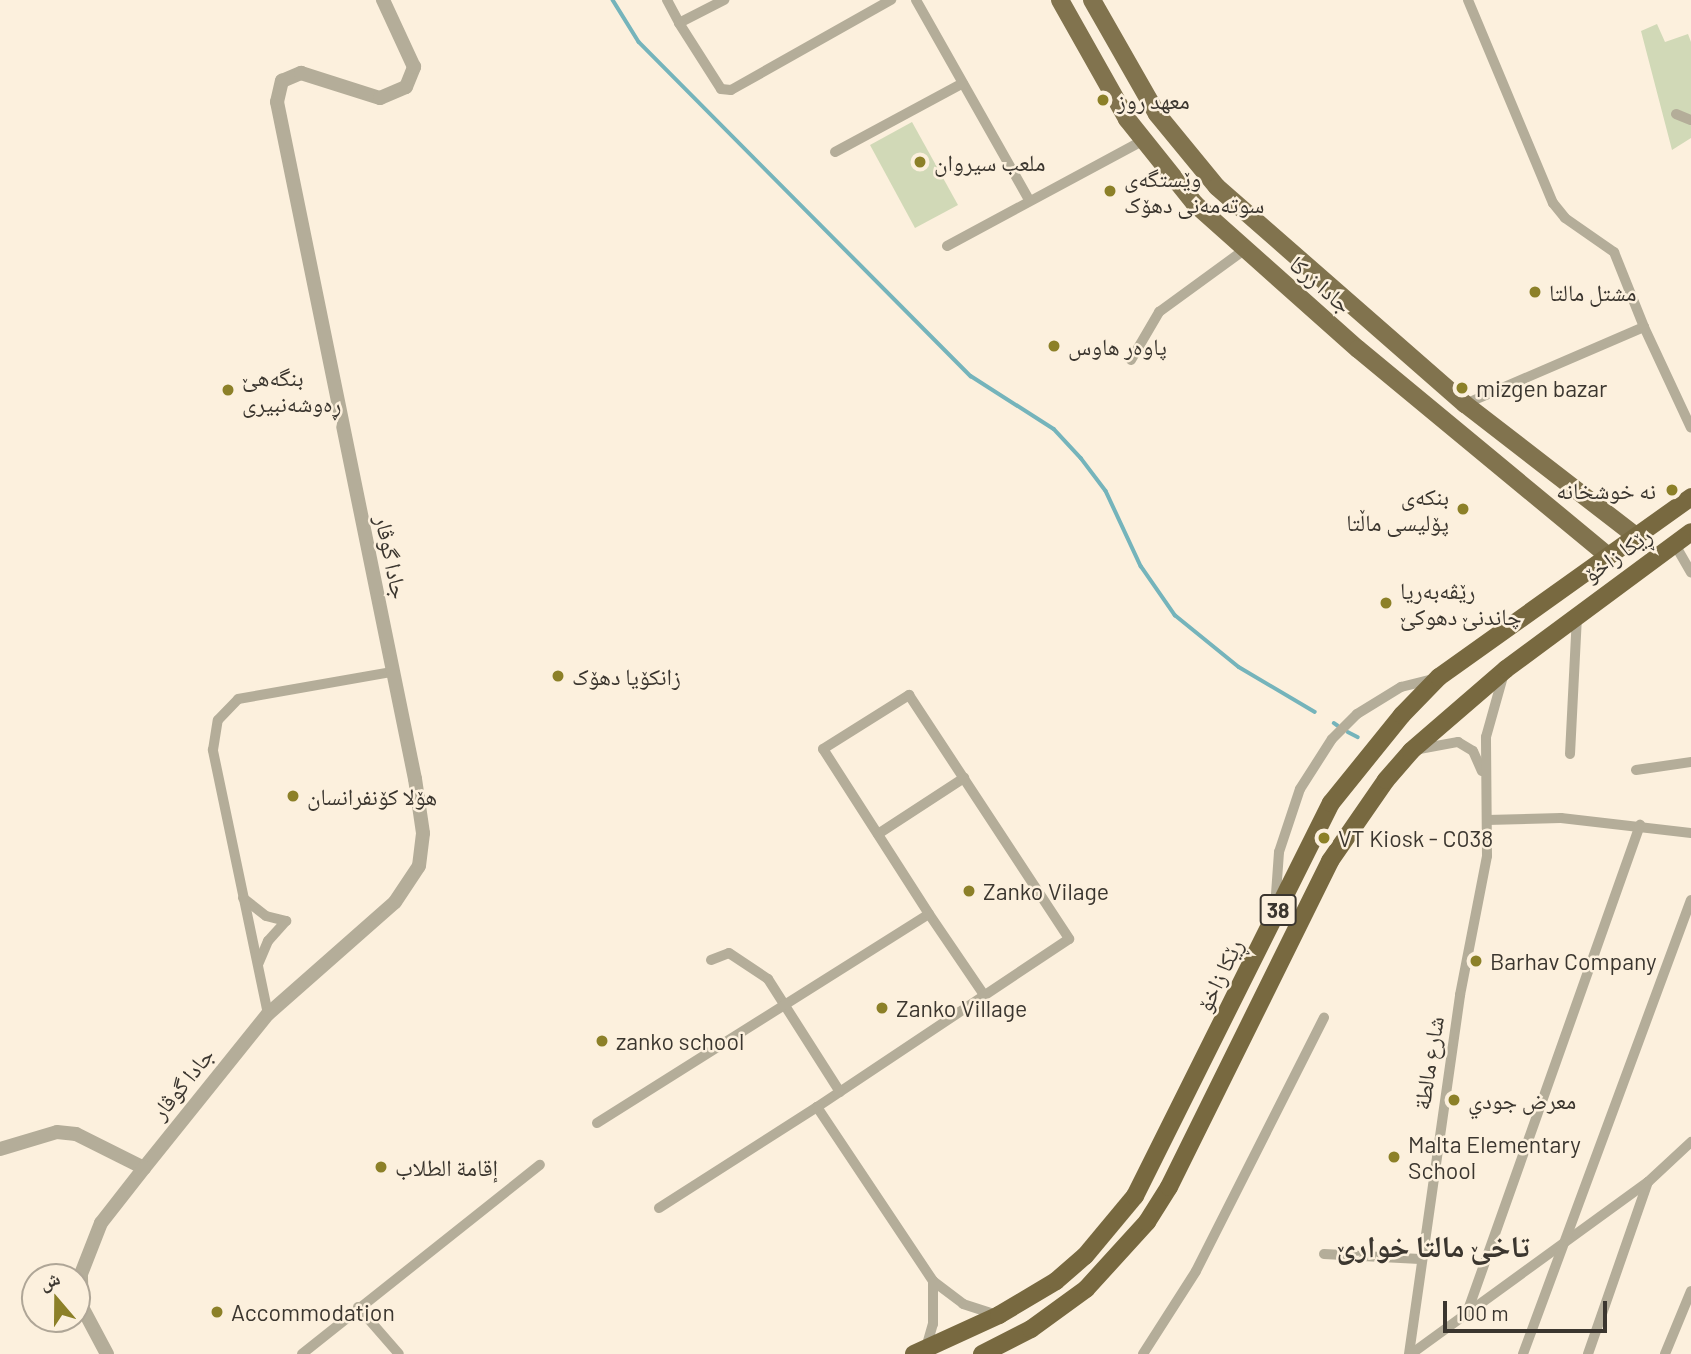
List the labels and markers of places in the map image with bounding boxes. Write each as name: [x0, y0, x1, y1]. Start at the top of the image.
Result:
place label: معهد روز: [1117, 86, 1190, 114]
marker: معهد روز: [1095, 92, 1111, 108]
place label: ملعب سيروان: [934, 148, 1045, 176]
marker: ملعب سيروان: [912, 154, 928, 170]
place label: وێستگەی سوتەمەنی دهۆک: [1124, 164, 1264, 218]
marker: وێستگەی سوتەمەنی دهۆک: [1102, 183, 1118, 199]
place label: مشتل مالتا: [1549, 278, 1636, 306]
marker: مشتل مالتا: [1527, 284, 1543, 300]
place label: پاوەر هاوس: [1068, 332, 1167, 360]
marker: پاوەر هاوس: [1046, 338, 1062, 354]
place label: بنگه‌هێ ڕه‌وشه‌نبیرى: [242, 363, 341, 417]
place label: mizgen bazar: [1476, 374, 1607, 402]
marker: mizgen bazar: [1454, 380, 1470, 396]
marker: بنگه‌هێ ڕه‌وشه‌نبیرى: [220, 382, 236, 398]
place label: نه خوشخانه: [1556, 476, 1656, 504]
marker: نه خوشخانه: [1662, 480, 1682, 500]
place label: بنکەی پۆلیسی ماڵتا: [1346, 482, 1449, 536]
marker: بنکەی پۆلیسی ماڵتا: [1455, 501, 1471, 517]
place label: رێڤەبەریا چاندنێ دهوکێ: [1400, 576, 1522, 630]
marker: رێڤەبەریا چاندنێ دهوکێ: [1378, 595, 1394, 611]
place label: زانکۆیا دهۆک: [572, 662, 681, 690]
marker: زانکۆیا دهۆک: [550, 668, 566, 684]
place label: هۆلا كۆنفرانسان: [307, 782, 437, 810]
marker: هۆلا كۆنفرانسان: [285, 788, 301, 804]
place label: VT Kiosk - C038: [1338, 824, 1493, 852]
marker: VT Kiosk - C038: [1316, 830, 1332, 846]
place label: Zanko Vilage: [983, 877, 1109, 905]
marker: Zanko Vilage: [961, 883, 977, 899]
place label: Barhav Company: [1490, 947, 1657, 975]
marker: Barhav Company: [1468, 953, 1484, 969]
place label: Zanko Village: [896, 994, 1027, 1022]
marker: Zanko Village: [874, 1000, 890, 1016]
place label: zanko school: [616, 1027, 744, 1055]
marker: zanko school: [594, 1033, 610, 1049]
place label: معرض جودي: [1468, 1086, 1576, 1114]
marker: معرض جودي: [1446, 1092, 1462, 1108]
place label: Malta Elementary School: [1408, 1130, 1581, 1184]
marker: Malta Elementary School: [1386, 1149, 1402, 1165]
place label: إقامة الطلاب: [395, 1153, 498, 1181]
marker: إقامة الطلاب: [373, 1159, 389, 1175]
place label: Accommodation: [231, 1298, 395, 1326]
marker: Accommodation: [209, 1304, 225, 1320]

